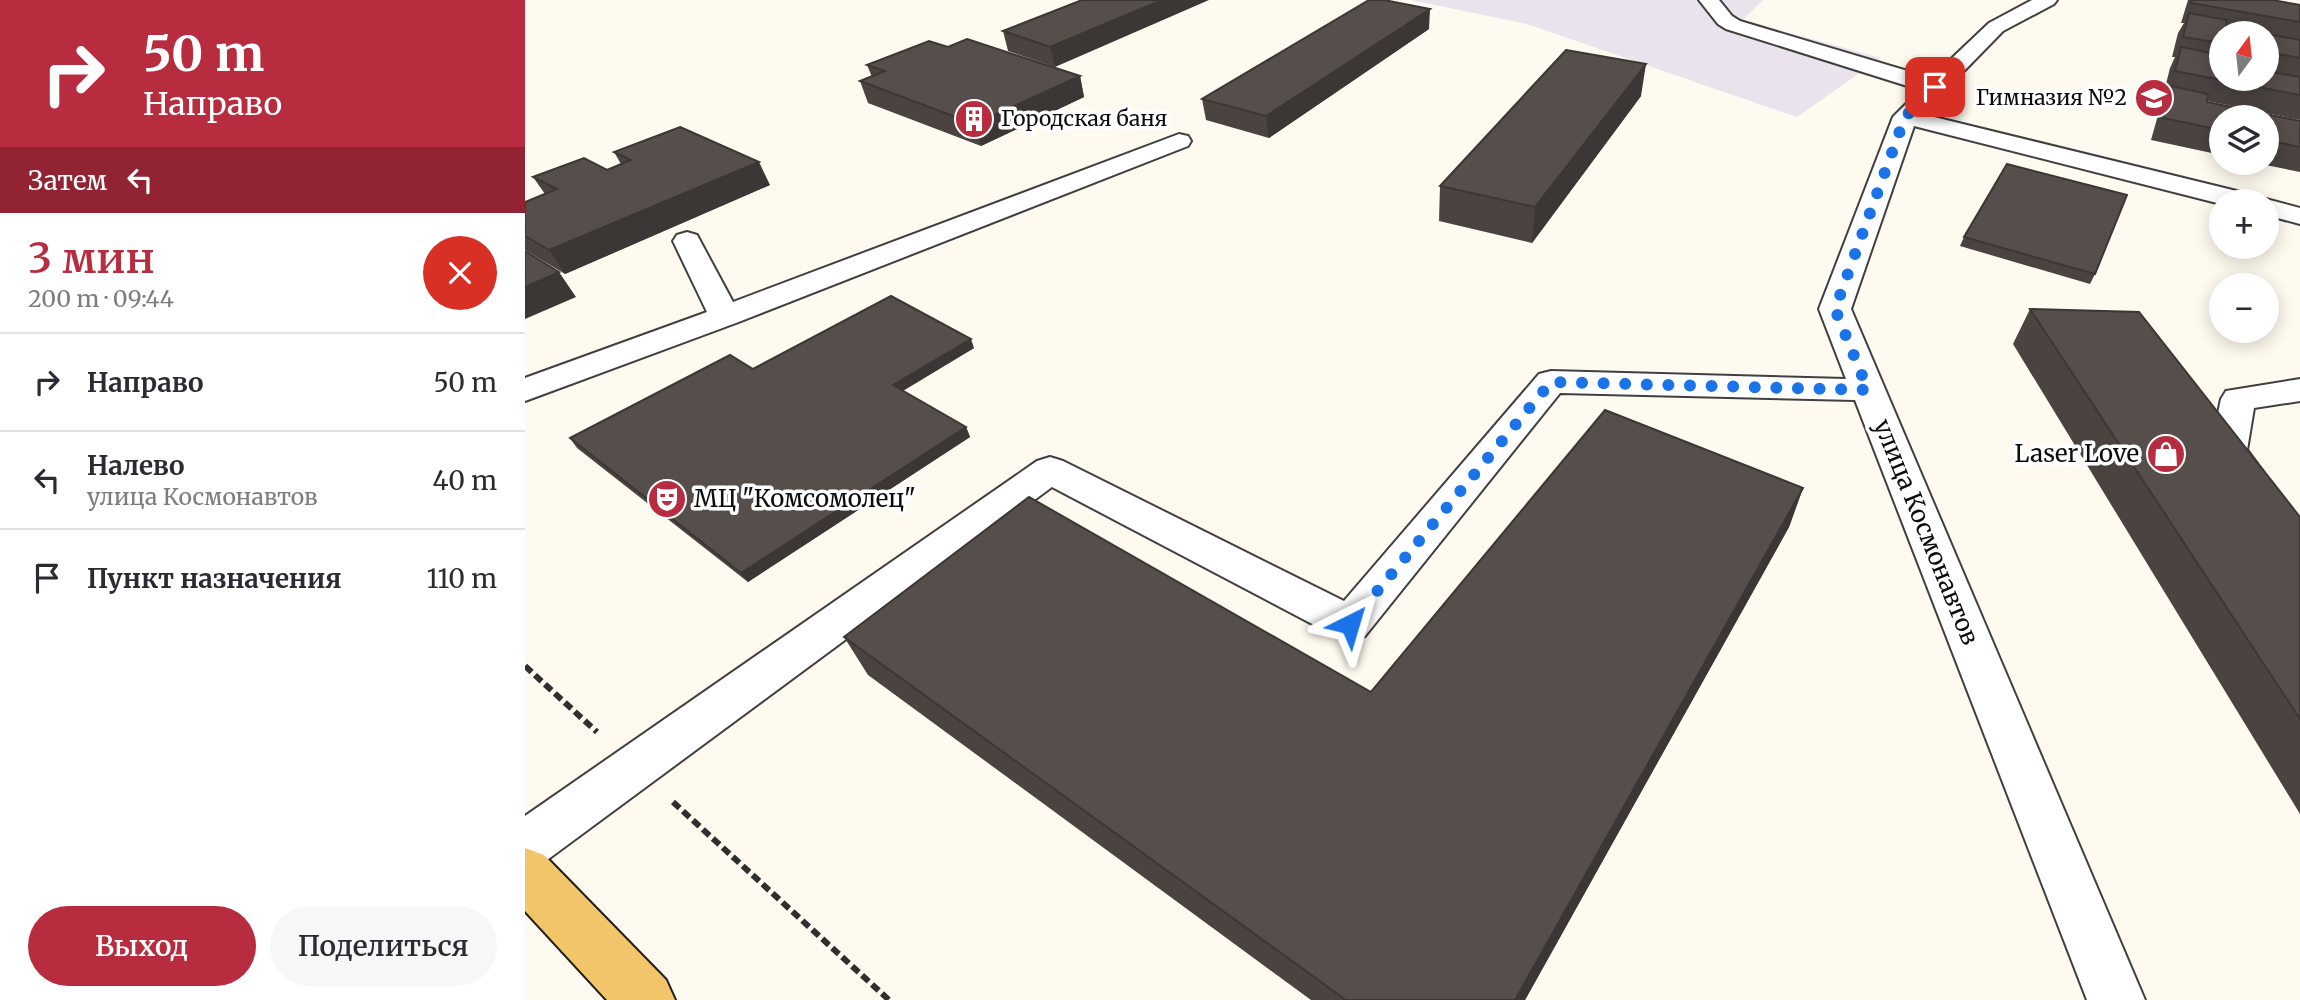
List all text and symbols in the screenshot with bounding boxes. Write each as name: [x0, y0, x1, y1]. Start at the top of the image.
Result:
north arrow: [2209, 21, 2279, 91]
map controls: [2209, 21, 2279, 343]
text: 50 m: [143, 23, 264, 84]
icon: right: [28, 28, 119, 119]
pin: [1905, 57, 1965, 117]
icon: arrive: [1916, 68, 1954, 106]
school or university icon: Гимназия №2: [2133, 77, 2175, 119]
text: Направо: [143, 84, 282, 124]
place label: Гимназия №2: [1976, 84, 2127, 111]
building icon: Городская баня: [953, 98, 995, 140]
place label: Городская баня: [1001, 105, 1167, 132]
button: layers: [2209, 105, 2279, 175]
icon: left: [121, 161, 159, 199]
text: Затем: [28, 164, 107, 197]
button: +: [2209, 189, 2279, 259]
text: 3 мин: [28, 232, 155, 284]
button: close: [423, 236, 497, 310]
button: −: [2209, 273, 2279, 343]
text: 200 m · 09:44: [28, 284, 174, 313]
icon: right: [28, 363, 66, 401]
text: Направо: [87, 366, 204, 399]
text: 50 m: [433, 366, 497, 399]
street label: улица Космонавтов: [1867, 414, 1986, 649]
shop icon: Laser Love: [2145, 433, 2187, 475]
place label: Laser Love: [2015, 438, 2139, 469]
text: Налево: [87, 449, 185, 482]
icon: left: [28, 461, 66, 499]
text: 40 m: [433, 464, 497, 497]
theatre icon: МЦ "Комсомолец": [646, 478, 688, 520]
text: улица Космонавтов: [87, 482, 318, 511]
place label: МЦ "Комсомолец": [694, 483, 916, 514]
icon: arrive: [28, 559, 66, 597]
text: Пункт назначения: [87, 562, 341, 595]
text: 110 m: [427, 562, 497, 595]
position arrow: [1313, 587, 1387, 661]
button: Выход: [28, 906, 256, 986]
button: Поделиться: [270, 906, 497, 986]

